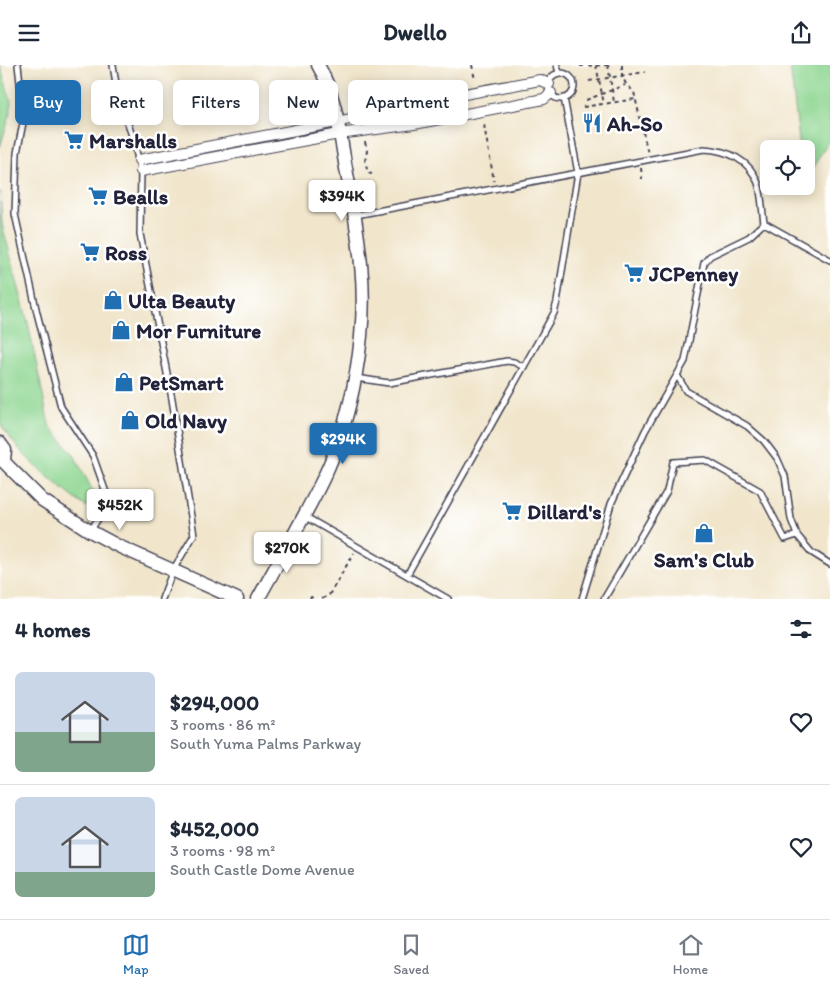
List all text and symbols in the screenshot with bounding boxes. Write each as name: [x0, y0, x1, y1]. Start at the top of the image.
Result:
icon: menu: [15, 19, 43, 47]
text: Dwello: [383, 19, 447, 46]
icon: share: [787, 19, 815, 47]
chip: Buy: [15, 80, 81, 125]
chip: Rent: [91, 80, 163, 125]
chip: Filters: [173, 80, 259, 125]
chip: New: [269, 80, 338, 125]
chip: Apartment: [348, 80, 468, 125]
place label: Ah-So: [606, 111, 663, 136]
restaurant icon: Ah-So: [581, 112, 603, 134]
place label: Marshalls: [89, 128, 177, 153]
supermarket icon: Marshalls: [63, 129, 85, 151]
map controls: [760, 140, 815, 195]
button: locate: [760, 140, 815, 195]
pin: $394K: [307, 179, 377, 222]
place label: Bealls: [113, 184, 168, 209]
supermarket icon: Bealls: [87, 185, 109, 207]
text: $394K: [319, 186, 365, 205]
place label: Ross: [105, 240, 147, 265]
supermarket icon: Ross: [79, 241, 101, 263]
place label: JCPenney: [648, 261, 739, 287]
supermarket icon: JCPenney: [623, 262, 645, 284]
place label: Ulta Beauty: [128, 288, 235, 314]
shop icon: Ulta Beauty: [102, 289, 124, 311]
place label: Mor Furniture: [136, 318, 261, 343]
shop icon: Mor Furniture: [110, 319, 132, 341]
place label: PetSmart: [139, 370, 224, 395]
shop icon: PetSmart: [113, 371, 135, 393]
place label: Old Navy: [145, 408, 227, 434]
shop icon: Old Navy: [119, 409, 141, 431]
pin: $294K: [308, 423, 378, 465]
text: $294K: [321, 429, 365, 448]
pin: $452K: [85, 489, 155, 531]
text: $452K: [98, 495, 142, 514]
place label: Dillard's: [527, 499, 602, 524]
supermarket icon: Dillard's: [501, 500, 523, 522]
shop icon: Sam's Club: [693, 522, 715, 544]
pin: $270K: [252, 531, 322, 574]
text: $270K: [265, 538, 309, 557]
place label: Sam's Club: [654, 547, 754, 572]
icon: filters: [787, 615, 815, 643]
text: 4 homes: [15, 617, 91, 642]
text: $294,000: [170, 690, 259, 715]
icon: home: [55, 692, 115, 752]
icon: heart: [787, 708, 815, 736]
text: 3 rooms · 86 m²: [170, 715, 275, 734]
text: South Yuma Palms Parkway: [170, 734, 361, 753]
text: $452,000: [170, 816, 259, 841]
icon: home: [55, 817, 115, 877]
icon: heart: [787, 833, 815, 861]
text: 3 rooms · 98 m²: [170, 841, 275, 860]
text: South Castle Dome Avenue: [170, 860, 355, 879]
tab: Map: [122, 931, 150, 978]
tab: Saved: [393, 931, 429, 978]
tab: Home: [673, 931, 708, 978]

